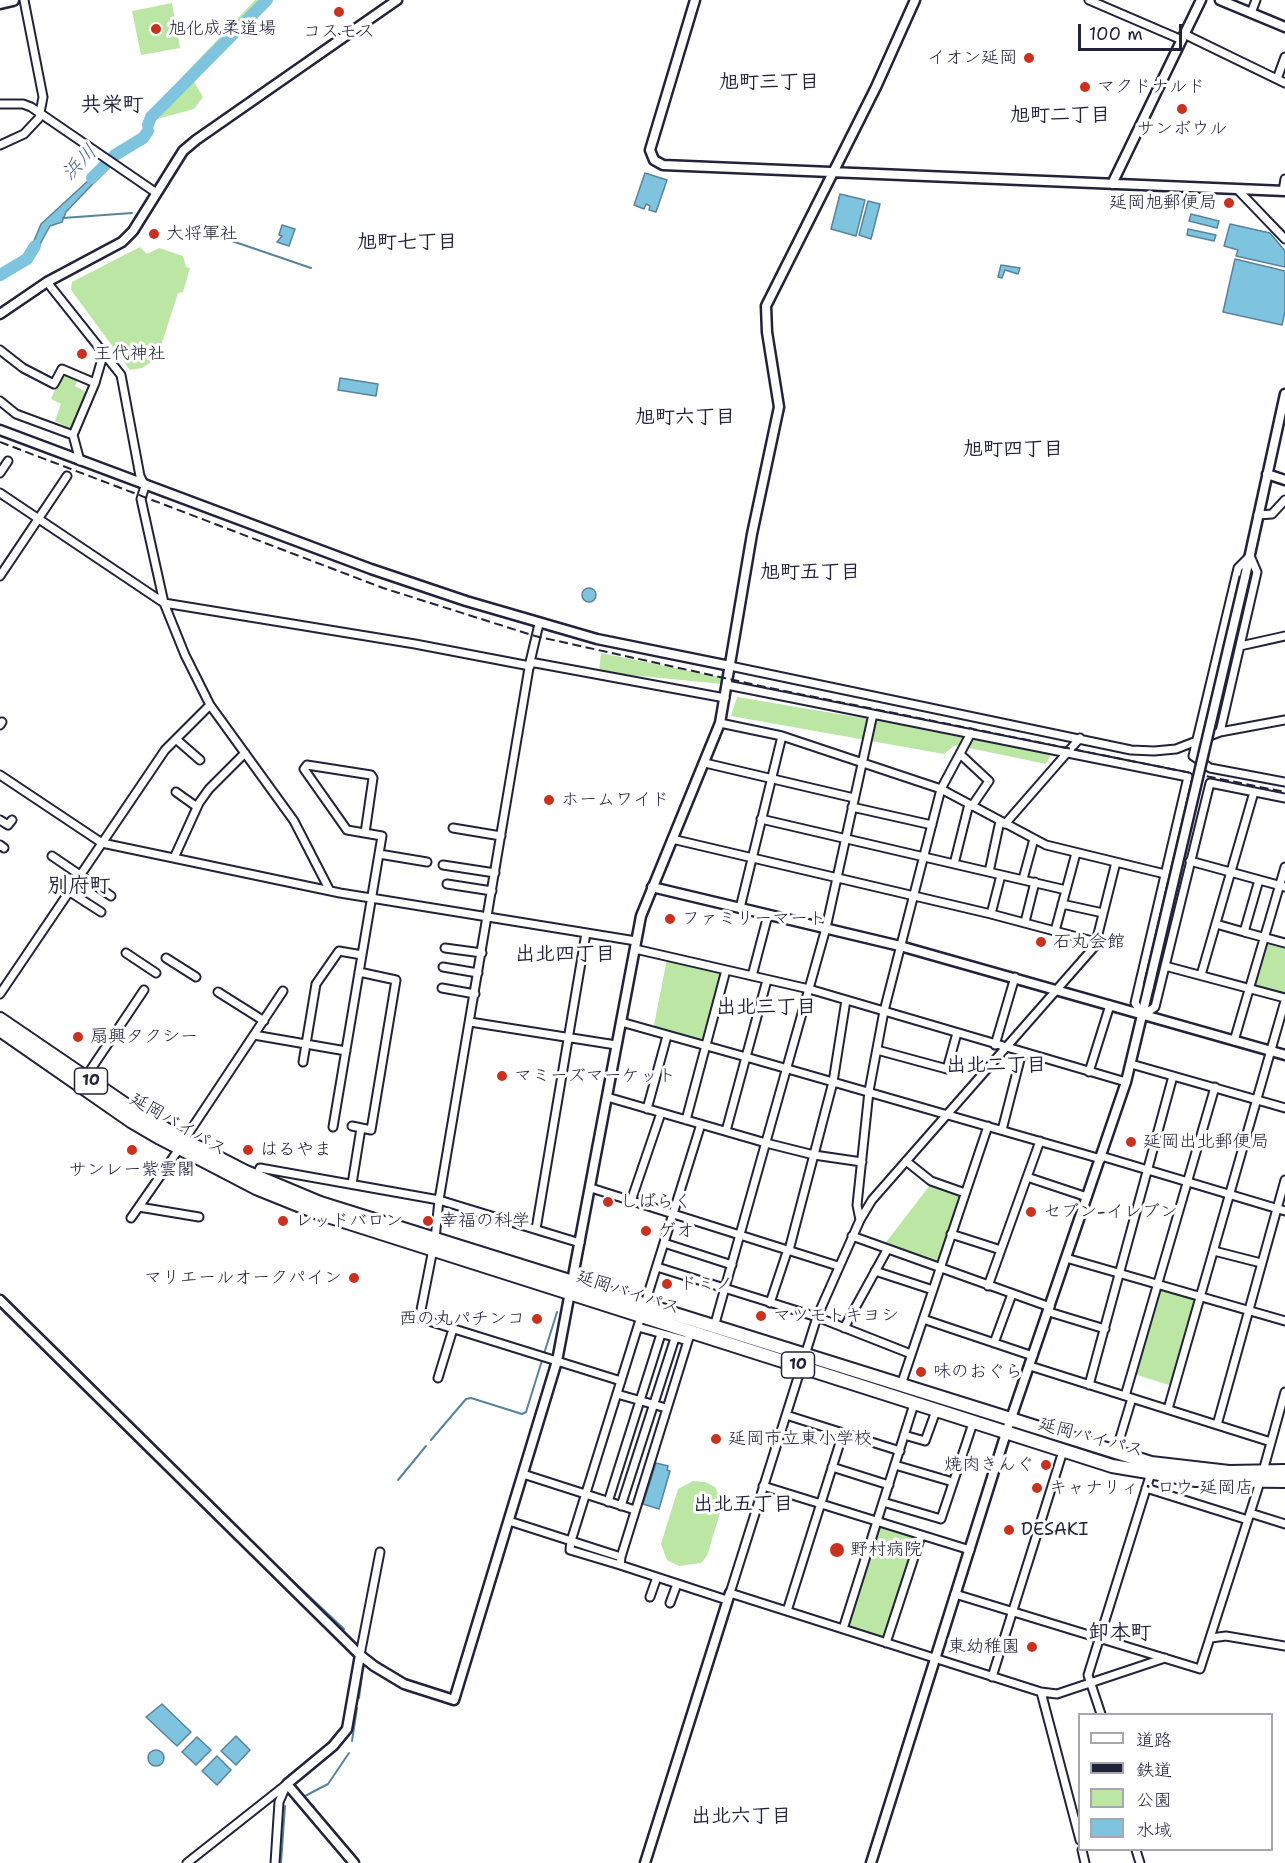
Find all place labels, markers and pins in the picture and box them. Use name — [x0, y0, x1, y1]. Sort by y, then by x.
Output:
marker: コスモス — [332, 5, 346, 19]
place label: 旭化成柔道場 — [168, 18, 276, 40]
place label: コスモス — [303, 21, 375, 43]
marker: 旭化成柔道場 — [149, 22, 163, 36]
place label: イオン延岡 — [927, 47, 1017, 69]
marker: イオン延岡 — [1022, 51, 1036, 65]
place label: マクドナルド — [1097, 76, 1205, 98]
marker: マクドナルド — [1078, 80, 1092, 94]
marker: サンボウル — [1175, 102, 1189, 116]
place label: サンボウル — [1137, 118, 1227, 140]
place label: 延岡旭郵便局 — [1109, 192, 1217, 214]
marker: 延岡旭郵便局 — [1222, 196, 1236, 210]
place label: 大将軍社 — [166, 223, 238, 245]
marker: 大将軍社 — [147, 227, 161, 241]
place label: 王代神社 — [94, 343, 166, 365]
marker: 王代神社 — [75, 347, 89, 361]
place label: ホームワイド — [561, 789, 669, 811]
marker: ホームワイド — [542, 793, 556, 807]
place label: ファミリーマート — [682, 908, 826, 930]
marker: ファミリーマート — [663, 912, 677, 926]
place label: 石丸会館 — [1053, 931, 1125, 953]
marker: 石丸会館 — [1034, 935, 1048, 949]
place label: 扇興タクシー — [90, 1026, 198, 1048]
marker: 扇興タクシー — [71, 1030, 85, 1044]
place label: マミーズマーケット — [514, 1065, 676, 1087]
marker: マミーズマーケット — [495, 1069, 509, 1083]
place label: 延岡出北郵便局 — [1143, 1131, 1269, 1153]
marker: 延岡出北郵便局 — [1124, 1135, 1138, 1149]
place label: はるやま — [260, 1139, 332, 1161]
marker: サンレー紫雲閣 — [125, 1143, 139, 1157]
marker: はるやま — [241, 1143, 255, 1157]
place label: サンレー紫雲閣 — [69, 1159, 195, 1181]
place label: しばらく — [620, 1191, 692, 1213]
marker: しばらく — [601, 1195, 615, 1209]
place label: セブン-イレブン — [1043, 1201, 1178, 1223]
marker: セブン-イレブン — [1024, 1205, 1038, 1219]
place label: レッドバロン — [295, 1210, 403, 1232]
place label: 幸福の科学 — [440, 1210, 530, 1232]
marker: レッドバロン — [276, 1214, 290, 1228]
marker: 幸福の科学 — [421, 1214, 435, 1228]
place label: ゲオ — [658, 1220, 694, 1242]
marker: ゲオ — [639, 1224, 653, 1238]
place label: マリエールオークパイン — [144, 1267, 342, 1289]
marker: マリエールオークパイン — [347, 1271, 361, 1285]
place label: ドミノ — [679, 1273, 733, 1295]
marker: ドミノ — [660, 1277, 674, 1291]
place label: マツモトキヨシ — [773, 1305, 899, 1327]
place label: 西の丸パチンコ — [399, 1308, 525, 1330]
marker: マツモトキヨシ — [754, 1309, 768, 1323]
marker: 西の丸パチンコ — [530, 1312, 544, 1326]
place label: 味のおぐら — [933, 1361, 1023, 1383]
marker: 味のおぐら — [914, 1365, 928, 1379]
place label: 延岡市立東小学校 — [728, 1428, 872, 1450]
marker: 延岡市立東小学校 — [709, 1432, 723, 1446]
place label: 焼肉きんぐ — [944, 1454, 1034, 1476]
marker: 焼肉きんぐ — [1039, 1458, 1053, 1472]
place label: キャナリィ・ロウ 延岡店 — [1049, 1477, 1253, 1499]
marker: キャナリィ・ロウ 延岡店 — [1030, 1481, 1044, 1495]
place label: DESAKI — [1021, 1519, 1088, 1541]
marker: DESAKI — [1002, 1523, 1016, 1537]
place label: 野村病院 — [850, 1539, 922, 1561]
marker: 野村病院 — [828, 1541, 846, 1559]
place label: 東幼稚園 — [948, 1636, 1020, 1658]
marker: 東幼稚園 — [1025, 1640, 1039, 1654]

